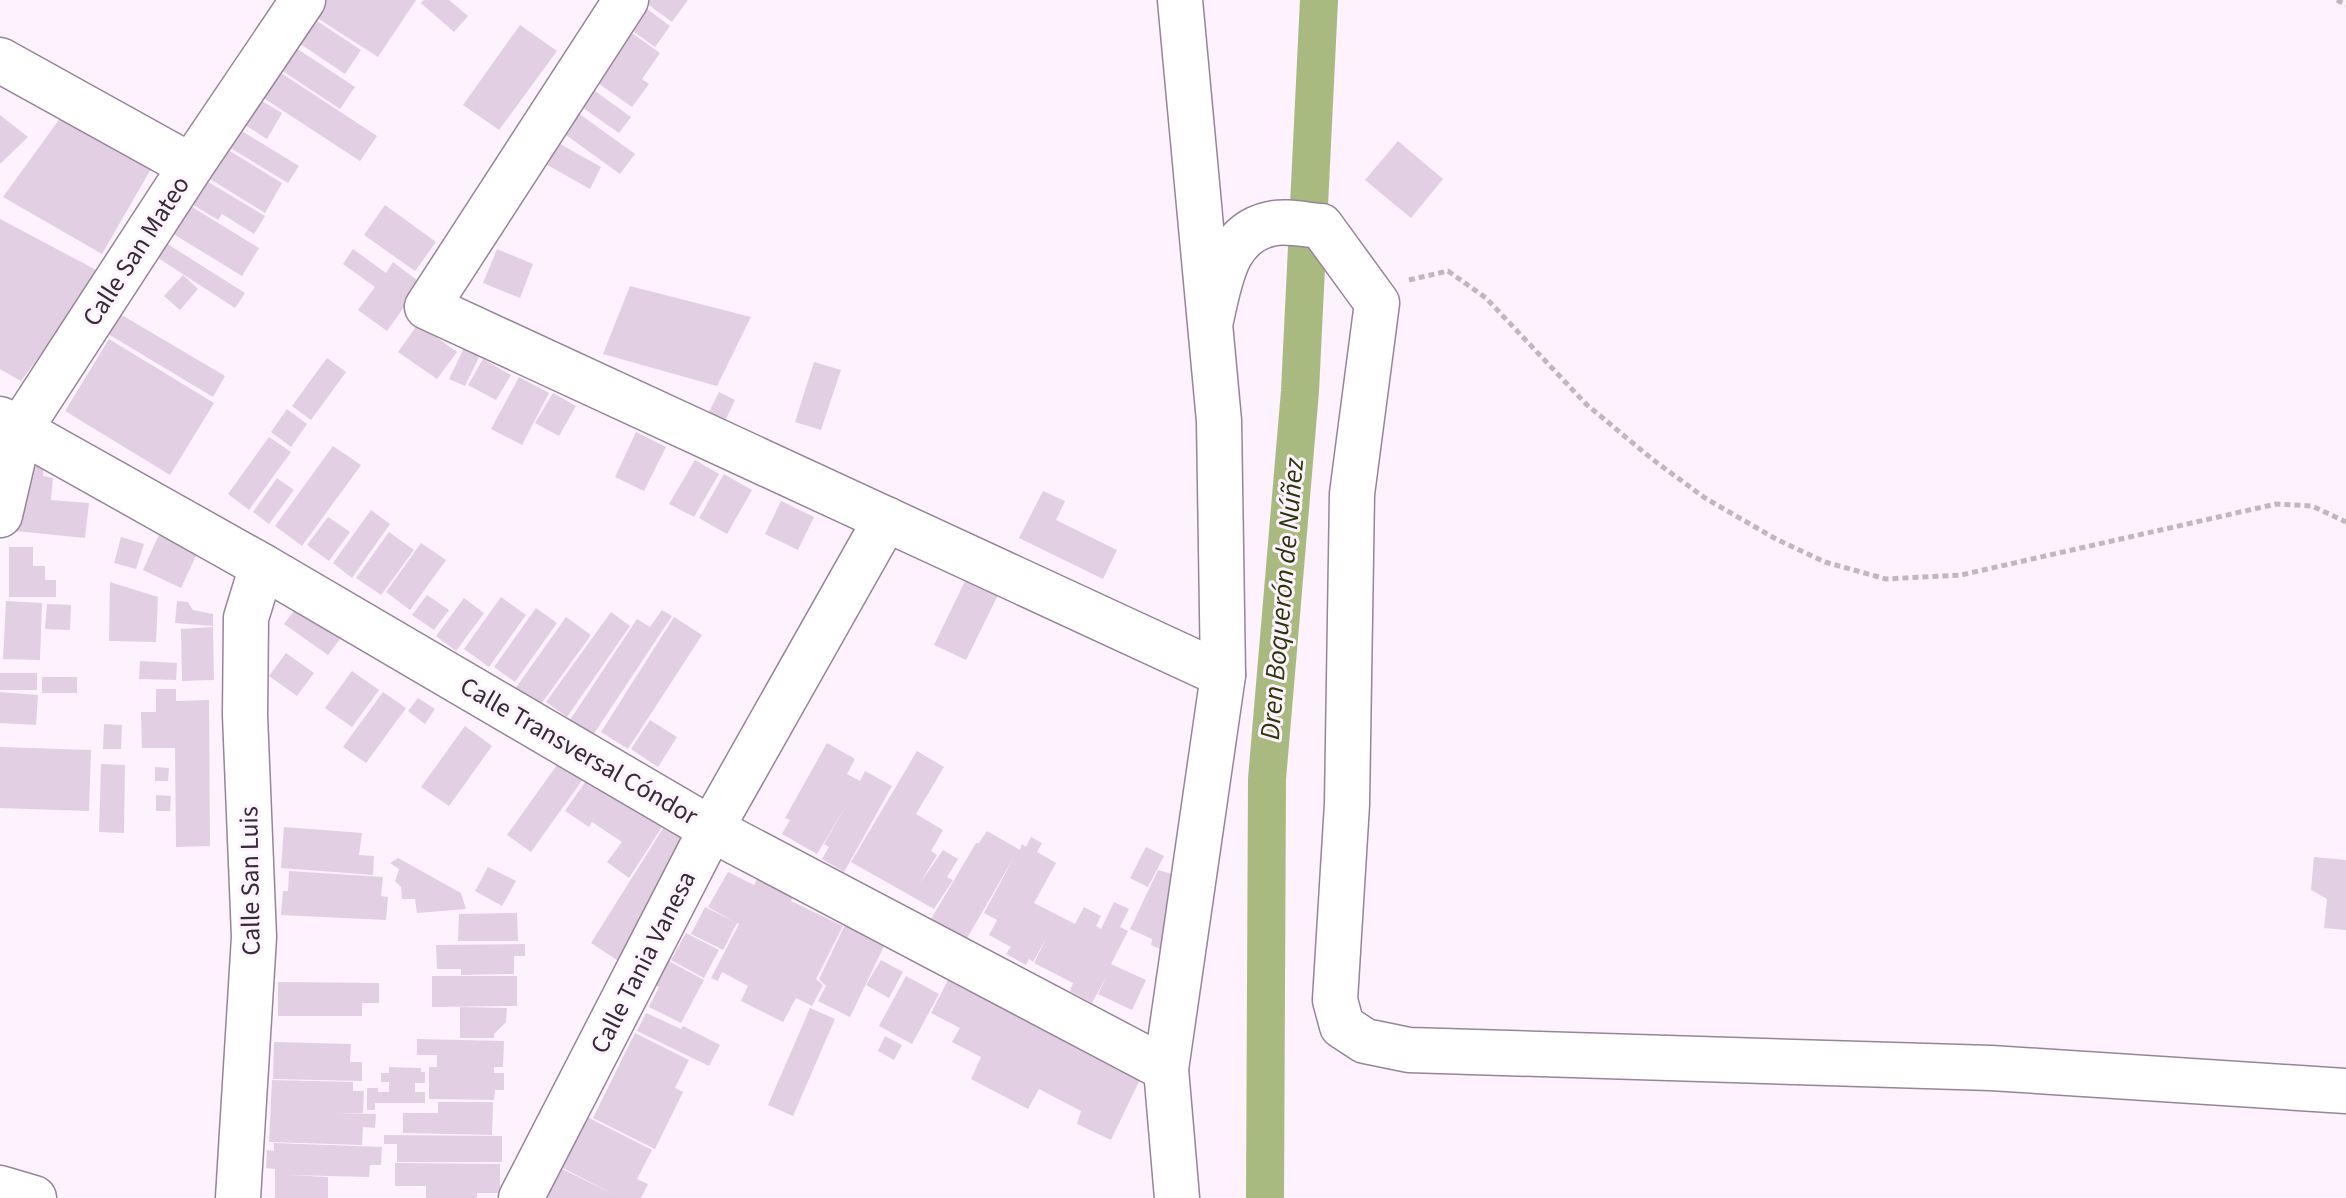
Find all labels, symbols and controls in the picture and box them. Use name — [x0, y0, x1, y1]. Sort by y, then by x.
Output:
street label: Calle San Mateo — [73, 168, 199, 334]
water label: Dren Boquerón de Núñez — [1250, 455, 1314, 741]
street label: Calle Transversal Cóndor — [453, 668, 706, 835]
street label: Calle San Luis — [230, 806, 270, 956]
street label: Calle Tania Vanesa — [581, 864, 705, 1060]

